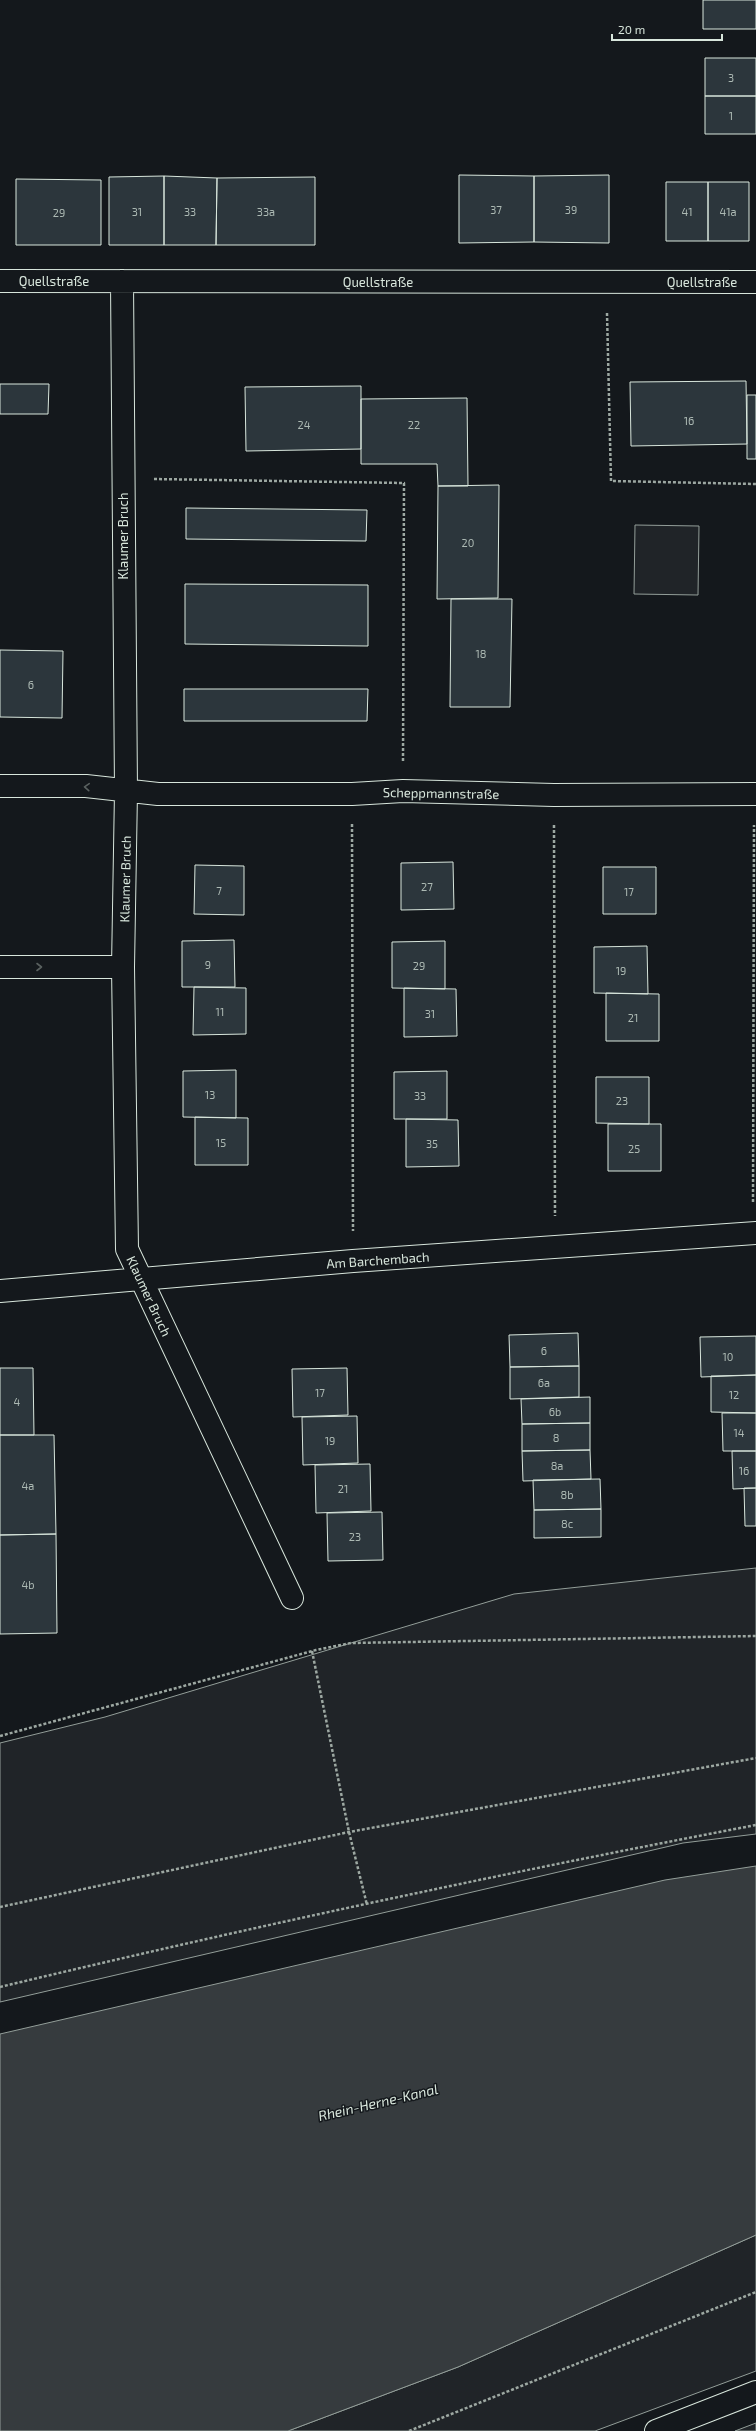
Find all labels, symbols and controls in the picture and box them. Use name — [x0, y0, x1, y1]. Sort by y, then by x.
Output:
scale bar — [612, 16, 722, 42]
text: 20 m — [618, 22, 645, 36]
house number: 3 — [728, 71, 734, 84]
house number: 1 — [729, 109, 733, 122]
house number: 37 — [490, 203, 502, 216]
house number: 39 — [565, 203, 577, 216]
house number: 31 — [132, 205, 142, 218]
house number: 33 — [184, 205, 196, 218]
house number: 33a — [257, 205, 275, 218]
house number: 41 — [681, 205, 693, 218]
house number: 41a — [719, 205, 737, 218]
house number: 29 — [53, 206, 65, 219]
street label: Quellstraße — [19, 273, 89, 289]
street label: Quellstraße — [343, 274, 413, 290]
street label: Quellstraße — [667, 274, 737, 290]
house number: 16 — [684, 414, 694, 427]
house number: 24 — [298, 418, 311, 431]
house number: 22 — [408, 418, 420, 431]
street label: Klaumer Bruch — [115, 493, 131, 579]
house number: 20 — [462, 536, 474, 549]
house number: 18 — [475, 647, 487, 660]
house number: 6 — [28, 678, 34, 691]
one-way arrow — [84, 782, 90, 791]
street label: Scheppmannstraße — [383, 784, 499, 802]
street label: Klaumer Bruch — [116, 835, 134, 923]
house number: 27 — [421, 880, 433, 893]
house number: 7 — [216, 884, 222, 897]
house number: 17 — [624, 885, 634, 898]
house number: 9 — [205, 958, 211, 971]
house number: 29 — [413, 959, 425, 972]
one-way arrow — [36, 963, 42, 971]
house number: 19 — [616, 964, 626, 977]
house number: 11 — [216, 1005, 224, 1018]
house number: 31 — [425, 1007, 435, 1020]
house number: 21 — [628, 1011, 638, 1024]
house number: 13 — [205, 1088, 215, 1101]
house number: 33 — [414, 1089, 426, 1102]
house number: 23 — [616, 1094, 628, 1107]
house number: 15 — [216, 1136, 226, 1149]
house number: 35 — [426, 1137, 438, 1150]
house number: 25 — [628, 1142, 640, 1155]
street label: Am Barchembach — [326, 1248, 430, 1272]
street label: Klaumer Bruch — [123, 1253, 175, 1339]
house number: 6 — [541, 1344, 547, 1357]
house number: 10 — [722, 1350, 734, 1363]
house number: 6a — [538, 1376, 550, 1389]
house number: 17 — [315, 1386, 325, 1399]
house number: 12 — [729, 1388, 739, 1401]
house number: 4 — [14, 1395, 21, 1408]
house number: 6b — [549, 1405, 561, 1418]
house number: 14 — [733, 1426, 745, 1439]
house number: 8 — [553, 1431, 559, 1444]
house number: 19 — [325, 1434, 335, 1447]
house number: 8a — [551, 1459, 563, 1472]
house number: 16 — [739, 1464, 749, 1477]
house number: 4a — [22, 1479, 34, 1492]
house number: 21 — [338, 1482, 348, 1495]
house number: 8b — [561, 1488, 573, 1501]
house number: 8c — [561, 1517, 573, 1530]
house number: 23 — [349, 1530, 361, 1543]
house number: 4b — [21, 1578, 35, 1591]
water label: Rhein-Herne-Kanal — [316, 2080, 440, 2124]

